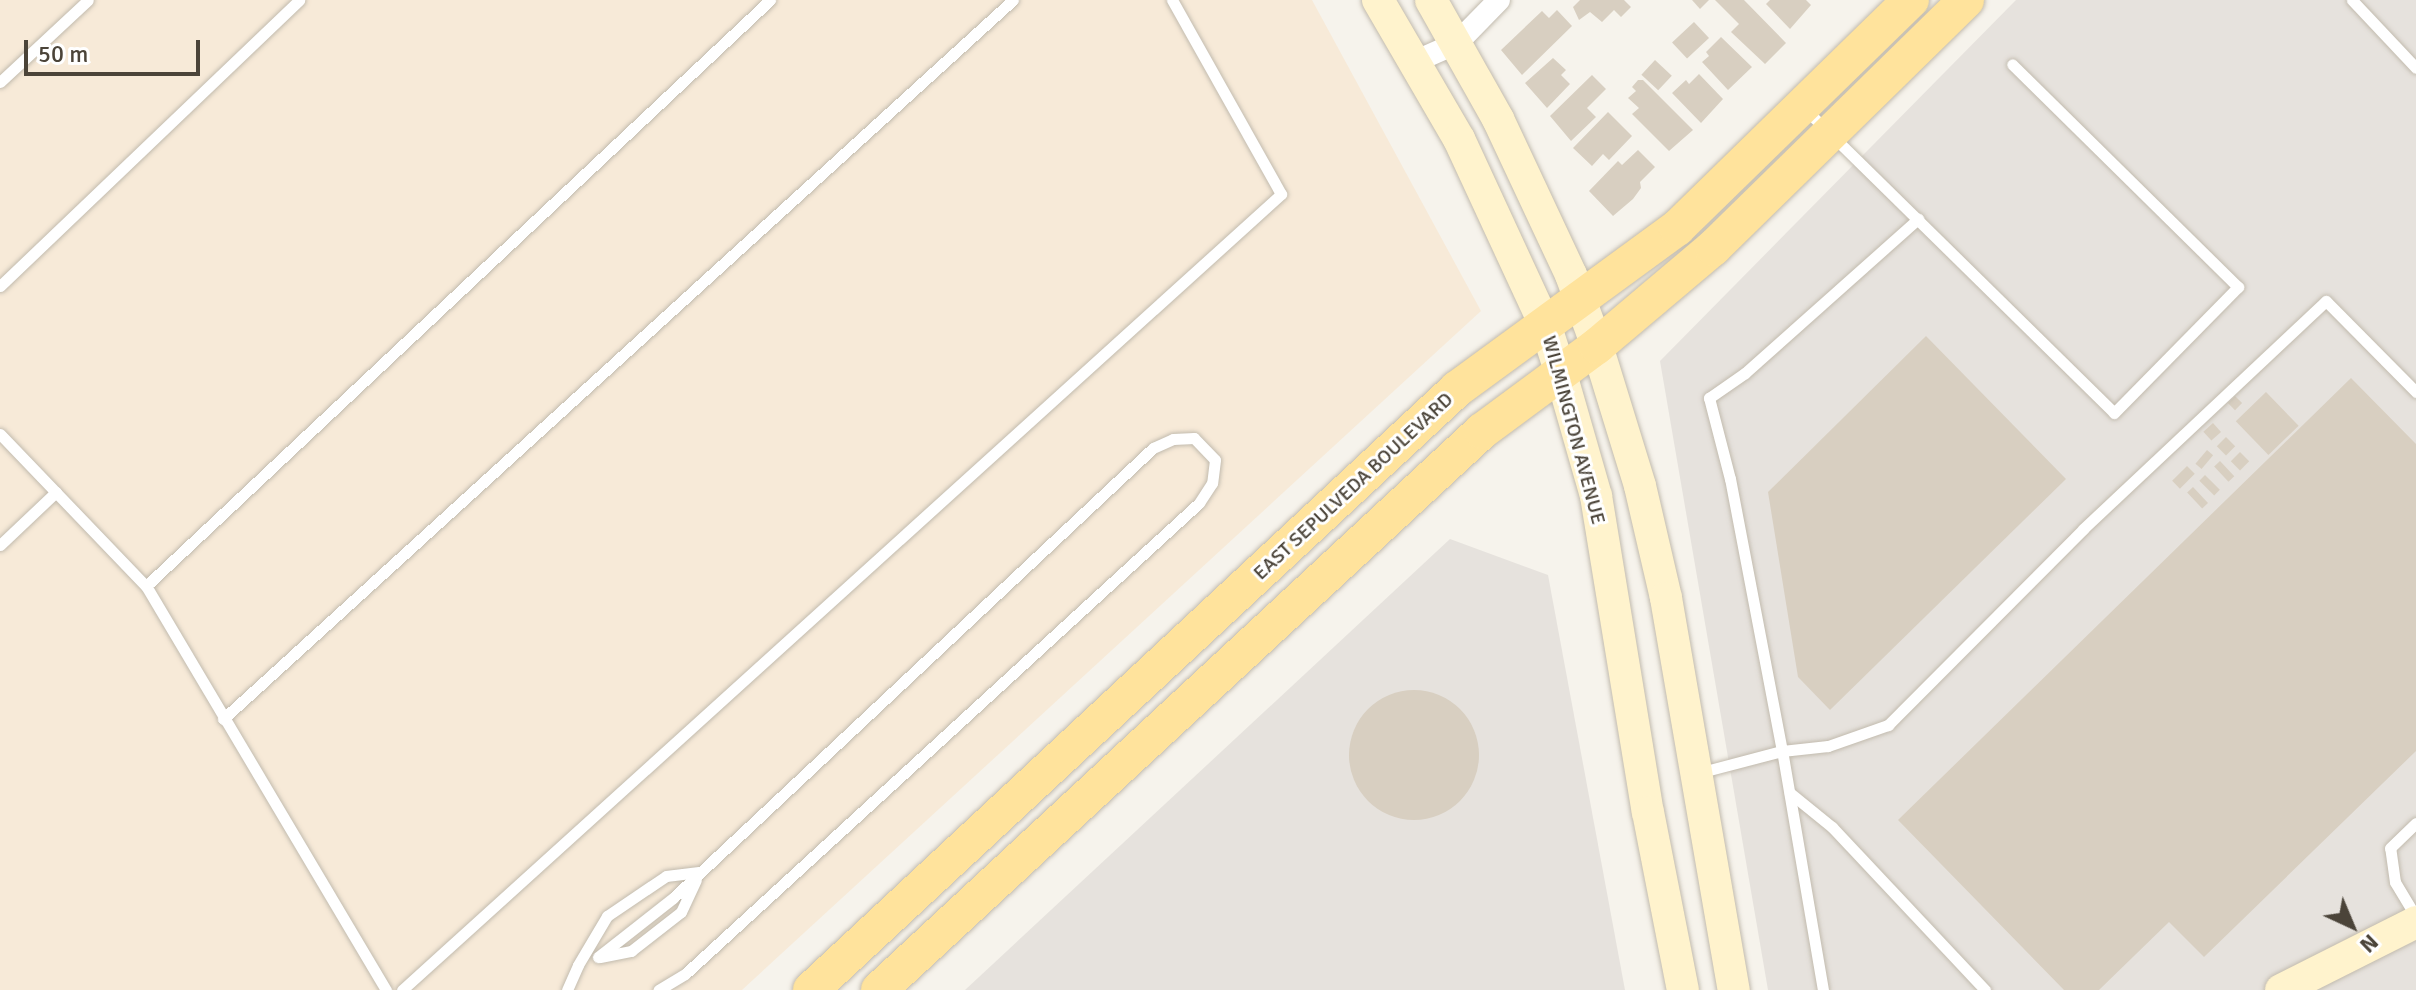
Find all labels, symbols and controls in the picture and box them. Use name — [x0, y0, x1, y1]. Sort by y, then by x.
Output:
scale bar — [28, 24, 204, 74]
text: 50 m — [38, 39, 88, 69]
street label: WILMINGTON AVENUE — [1537, 333, 1611, 527]
street label: EAST SEPULVEDA BOULEVARD — [1248, 387, 1458, 585]
north arrow — [2312, 886, 2392, 966]
text: N — [2354, 929, 2384, 959]

